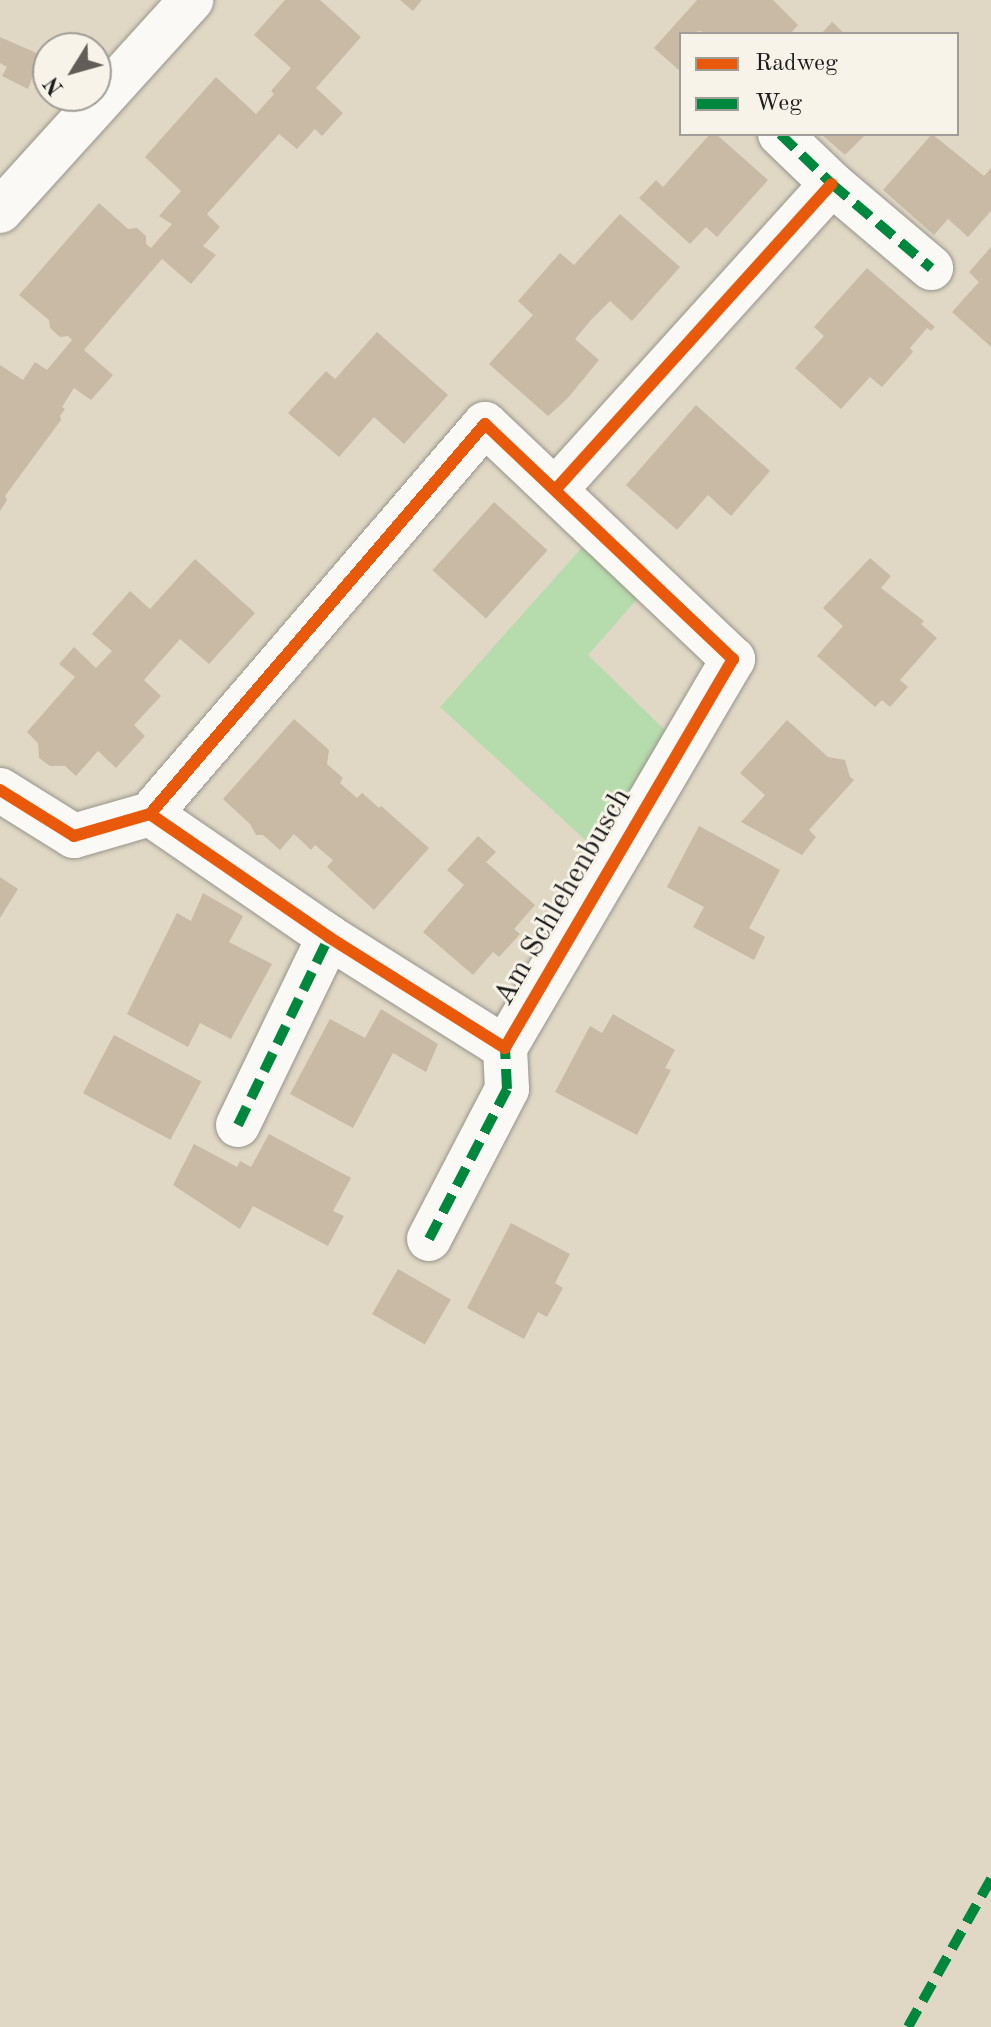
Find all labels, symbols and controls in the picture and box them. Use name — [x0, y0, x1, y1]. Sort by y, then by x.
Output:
north arrow — [32, 32, 112, 112]
legend — [679, 32, 959, 136]
text: Radweg — [755, 52, 838, 76]
text: N — [41, 72, 68, 99]
text: Weg — [755, 92, 802, 116]
street label: Am Schlehenbusch — [486, 782, 640, 1012]

